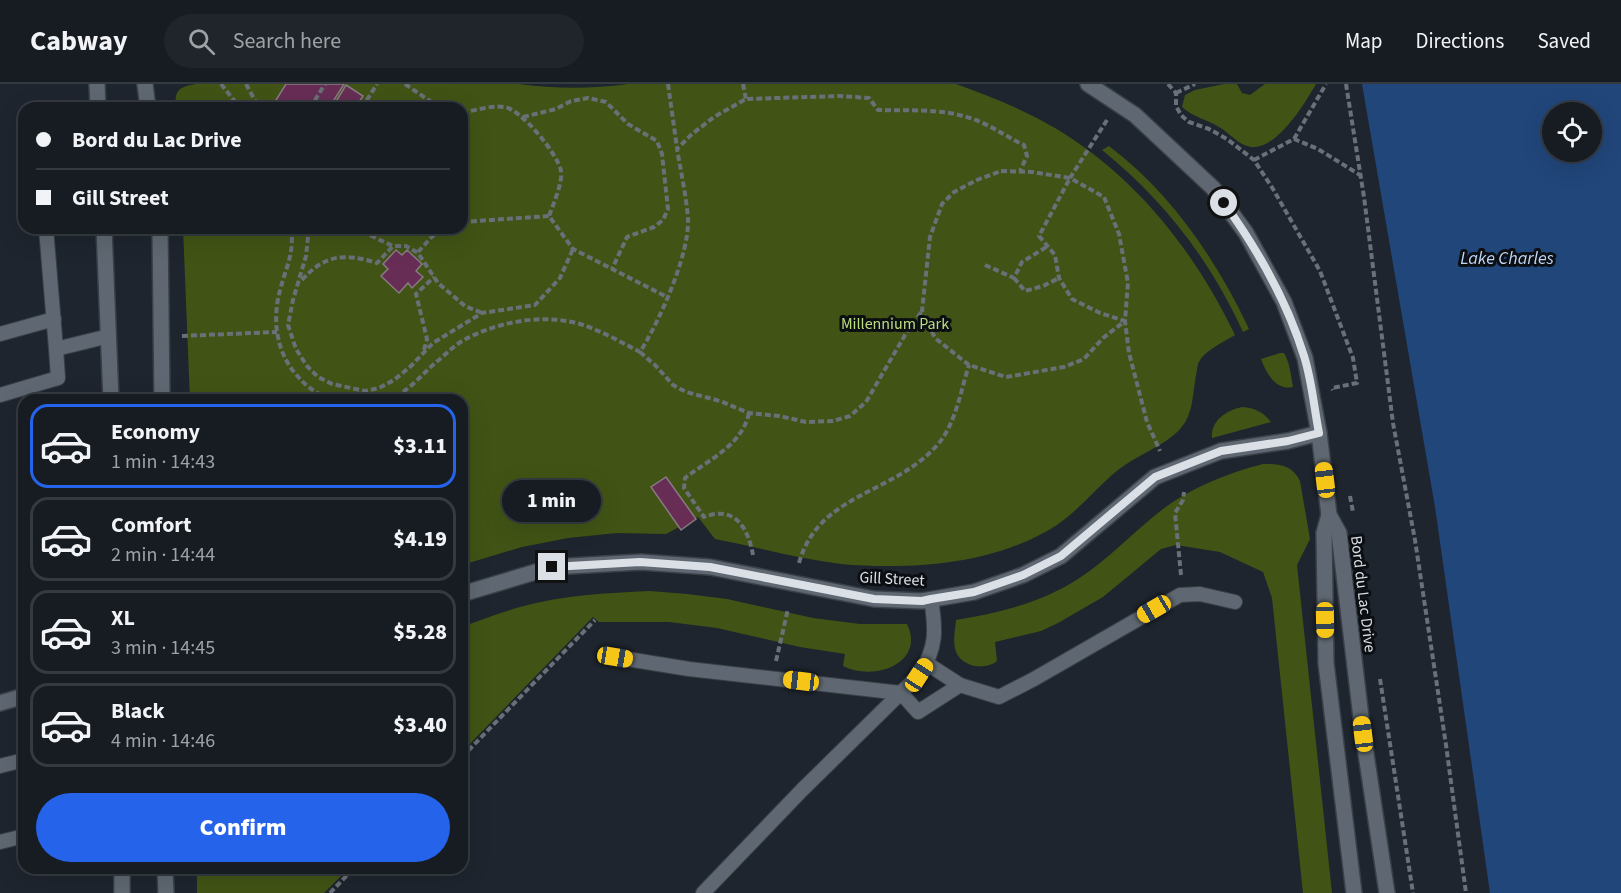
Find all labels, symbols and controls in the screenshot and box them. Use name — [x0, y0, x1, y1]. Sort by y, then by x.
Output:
search box — [164, 14, 584, 68]
text: Cabway — [30, 21, 128, 61]
icon: search — [185, 25, 218, 58]
text: Search here — [233, 25, 341, 57]
text: Map — [1345, 26, 1383, 56]
text: Directions — [1416, 26, 1504, 56]
text: Saved — [1537, 26, 1591, 56]
map controls — [1542, 102, 1602, 162]
button: locate — [1542, 102, 1602, 162]
text: Bord du Lac Drive — [72, 124, 242, 156]
text: Gill Street — [72, 182, 169, 214]
route start — [1210, 189, 1237, 216]
water label: Lake Charles — [1460, 246, 1554, 271]
park label: Millennium Park — [841, 313, 949, 335]
text: Economy — [111, 416, 200, 448]
icon: car — [39, 419, 93, 473]
text: $3.11 — [393, 430, 447, 462]
text: 1 min · 14:43 — [111, 448, 215, 476]
car — [1314, 461, 1336, 499]
callout: 1 min — [502, 480, 602, 522]
text: 1 min — [527, 487, 576, 515]
text: Comfort — [111, 509, 192, 541]
icon: car — [39, 512, 93, 566]
text: $4.19 — [393, 523, 447, 555]
street label: Bord du Lac Drive — [1345, 534, 1381, 654]
text: 2 min · 14:44 — [111, 541, 215, 569]
route end — [538, 553, 565, 580]
street label: Gill Street — [859, 566, 926, 592]
car — [1134, 592, 1174, 626]
text: XL — [111, 602, 135, 634]
car — [1316, 602, 1334, 638]
icon: car — [39, 605, 93, 659]
text: $5.28 — [393, 616, 447, 648]
text: 3 min · 14:45 — [111, 634, 215, 662]
car — [596, 645, 634, 669]
car — [902, 655, 936, 695]
car — [782, 670, 820, 692]
text: Black — [111, 695, 165, 727]
icon: car — [39, 698, 93, 752]
text: $3.40 — [393, 709, 447, 741]
car — [1352, 715, 1374, 753]
text: 4 min · 14:46 — [111, 727, 215, 755]
button: Confirm — [36, 793, 450, 862]

